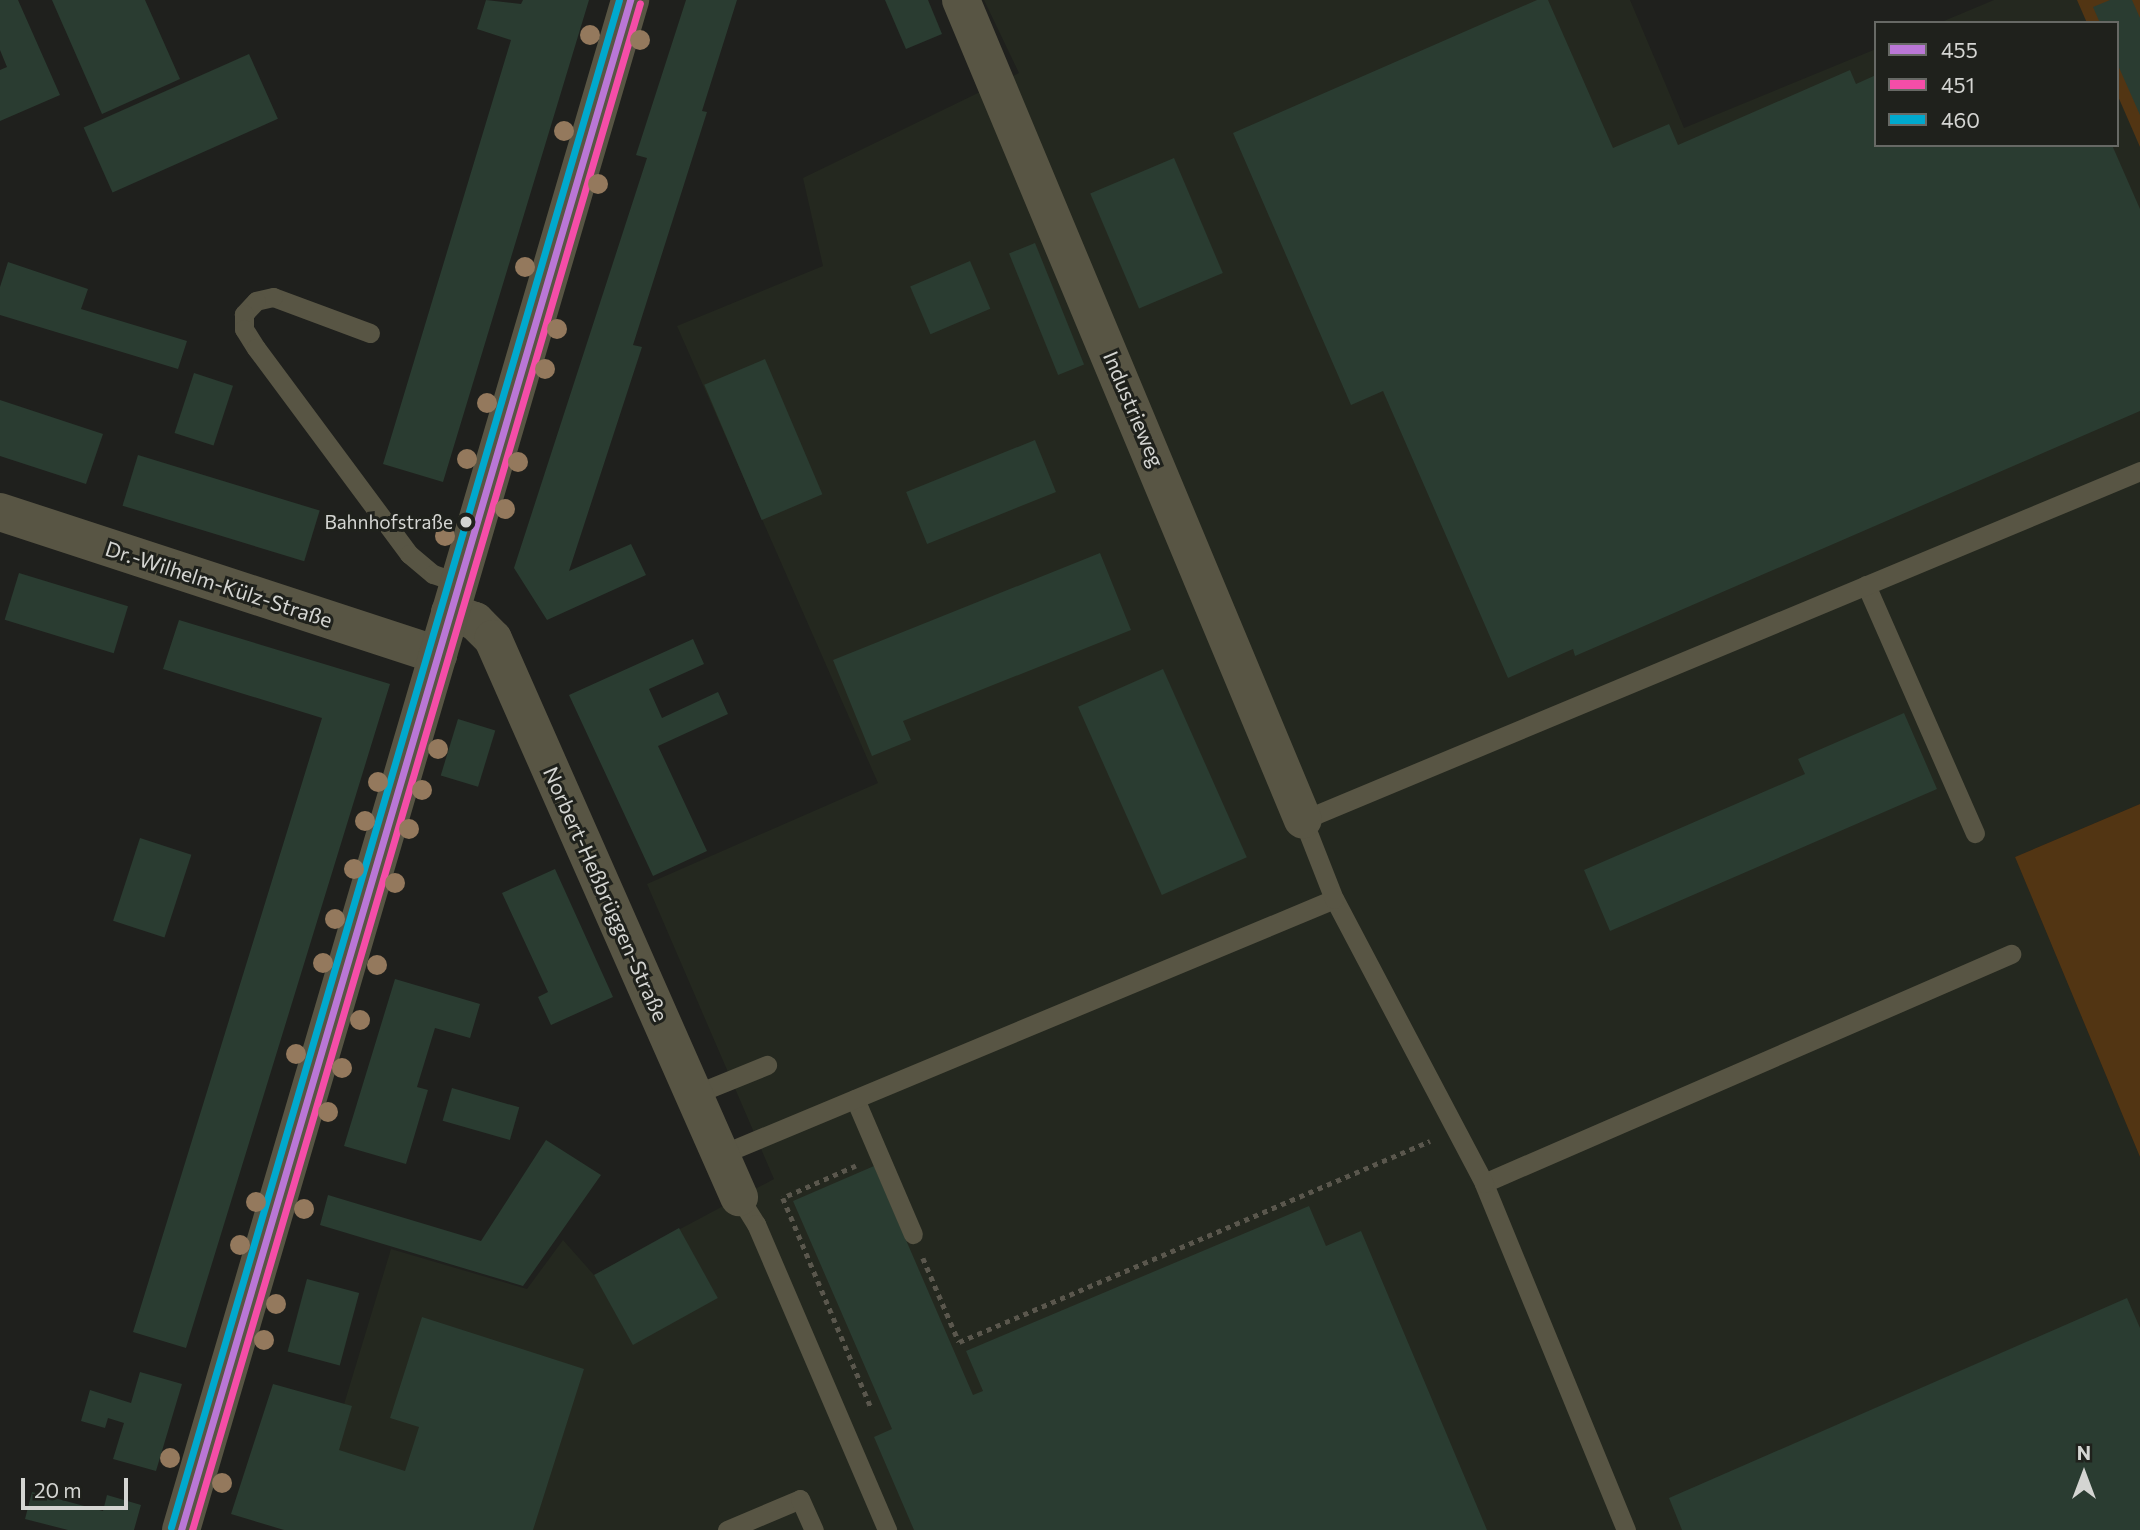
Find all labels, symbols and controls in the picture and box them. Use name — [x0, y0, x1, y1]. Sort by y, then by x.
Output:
legend — [1874, 21, 2119, 147]
text: 455 — [1941, 37, 1978, 62]
text: 451 — [1941, 72, 1975, 97]
text: 460 — [1941, 107, 1980, 132]
street label: Industrieweg — [1098, 347, 1170, 471]
place label: Bahnhofstraße — [324, 511, 453, 533]
marker: Bahnhofstraße — [459, 515, 473, 529]
street label: Dr.-Wilhelm-Külz-Straße — [102, 535, 336, 633]
street label: Norbert-Heßbrüggen-Straße — [538, 763, 674, 1025]
north arrow — [2049, 1439, 2119, 1509]
text: N — [2077, 1441, 2091, 1464]
scale bar — [24, 1464, 131, 1508]
text: 20 m — [34, 1477, 82, 1502]

